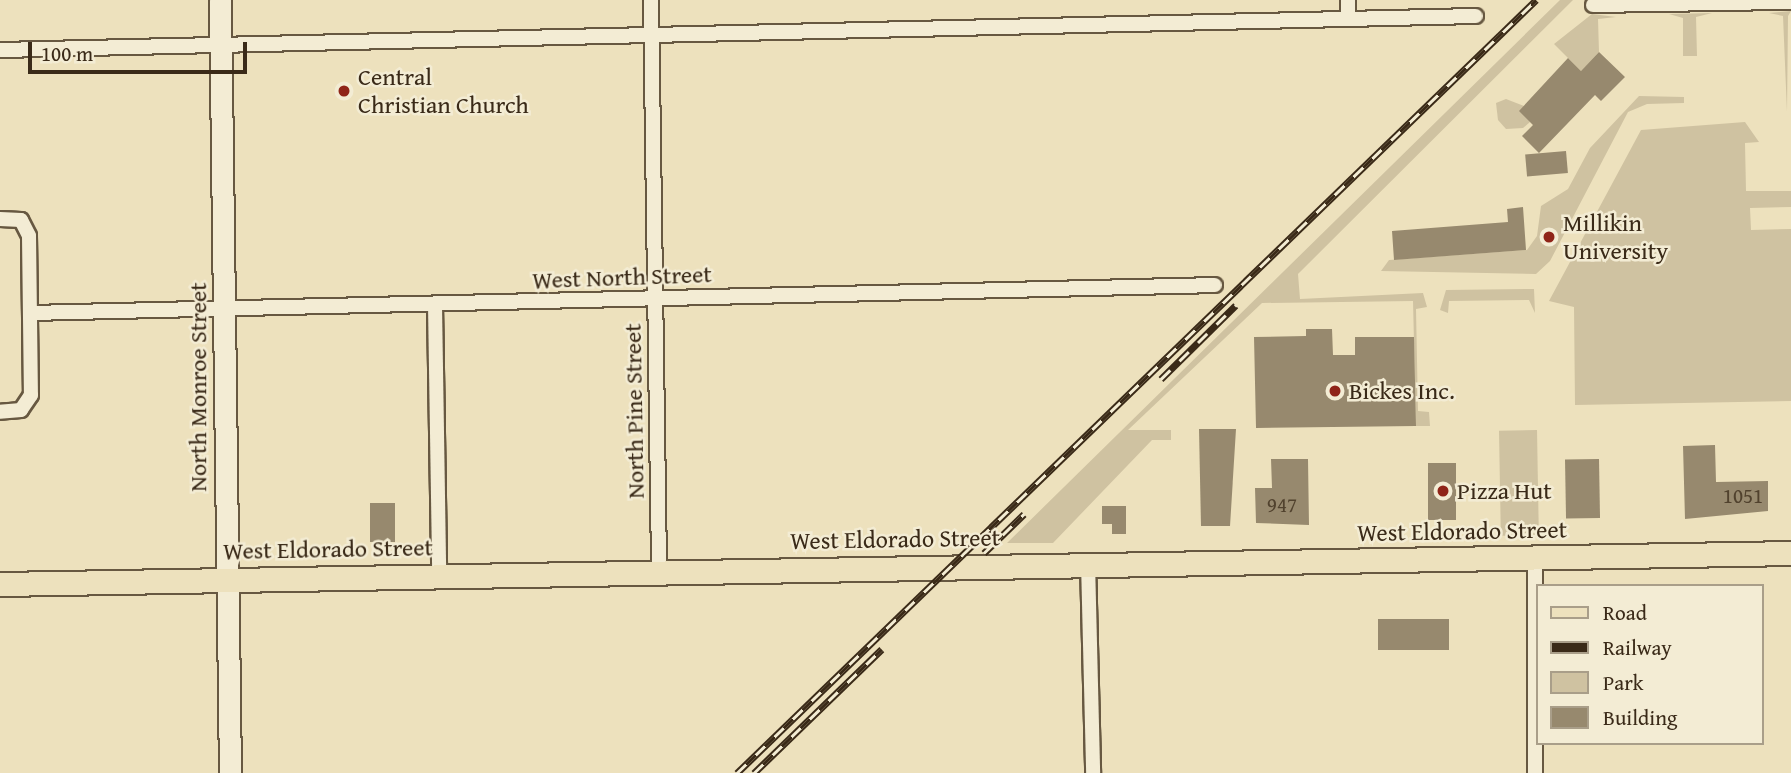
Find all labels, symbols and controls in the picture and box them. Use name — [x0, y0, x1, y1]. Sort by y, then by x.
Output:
scale bar — [32, 28, 250, 72]
text: 100 m — [41, 38, 93, 69]
place label: Central Christian Church — [358, 63, 529, 119]
marker: Central Christian Church — [336, 83, 352, 99]
place label: Millikin University — [1563, 209, 1668, 265]
marker: Millikin University — [1541, 229, 1557, 245]
street label: West North Street — [532, 259, 712, 295]
street label: North Monroe Street — [184, 282, 212, 492]
street label: North Pine Street — [618, 323, 650, 499]
place label: Bickes Inc. — [1349, 377, 1455, 405]
marker: Bickes Inc. — [1327, 383, 1343, 399]
place label: Pizza Hut — [1457, 477, 1552, 505]
marker: Pizza Hut — [1435, 483, 1451, 499]
house number: 1051 — [1723, 483, 1763, 509]
house number: 947 — [1267, 492, 1297, 518]
street label: West Eldorado Street — [1357, 515, 1567, 547]
street label: West Eldorado Street — [790, 523, 1000, 555]
street label: West Eldorado Street — [223, 533, 433, 565]
legend — [1536, 584, 1763, 745]
text: Road — [1603, 597, 1647, 628]
text: Railway — [1603, 632, 1672, 663]
text: Park — [1603, 667, 1644, 698]
text: Building — [1603, 702, 1677, 733]

